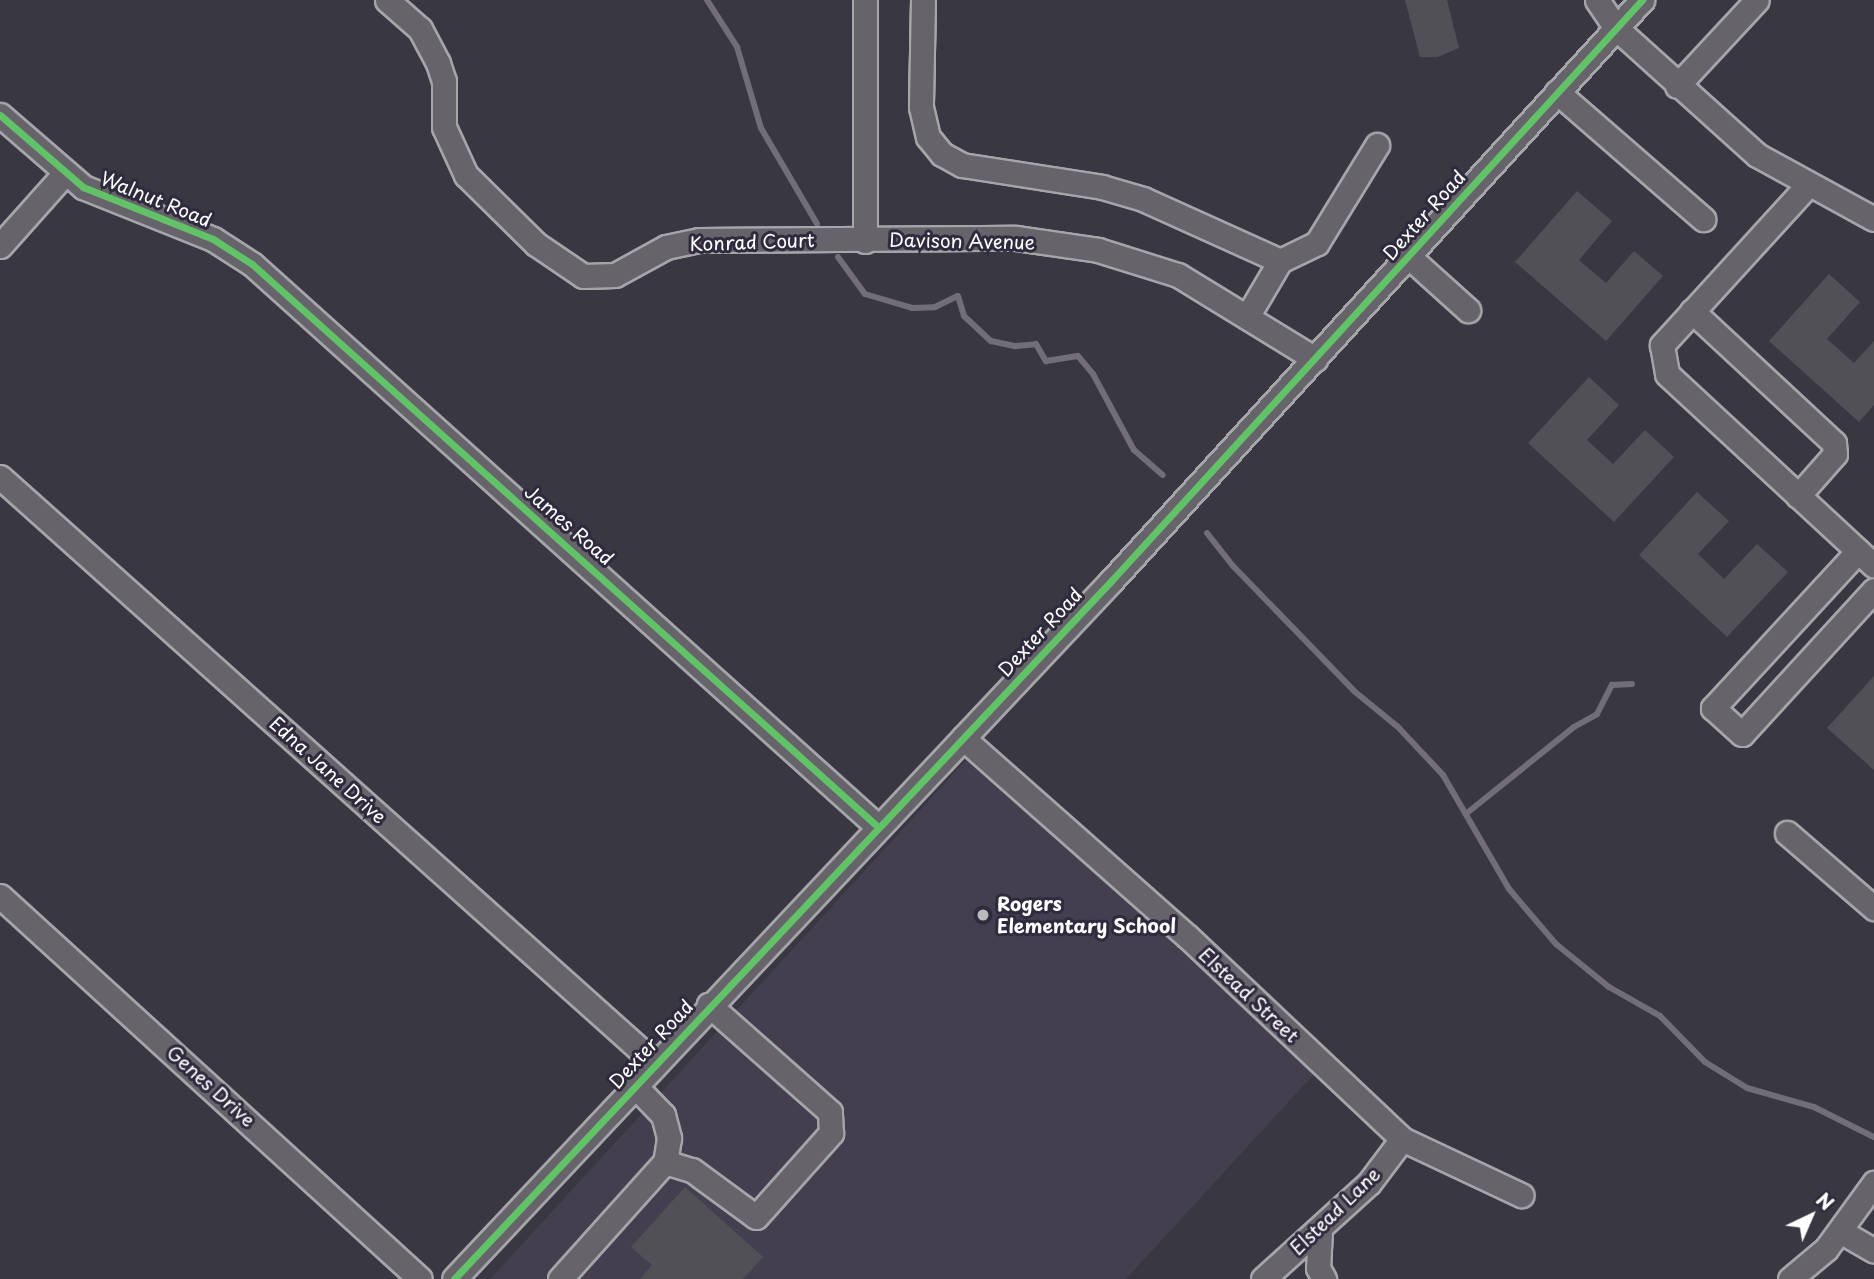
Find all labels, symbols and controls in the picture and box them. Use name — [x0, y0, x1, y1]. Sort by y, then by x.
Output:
street label: Dexter Road — [1377, 165, 1471, 265]
street label: Walnut Road — [98, 167, 214, 231]
street label: Konrad Court — [689, 228, 815, 256]
street label: Davison Avenue — [890, 228, 1034, 254]
street label: James Road — [520, 480, 618, 570]
street label: Dexter Road — [993, 582, 1087, 682]
street label: Edna Jane Drive — [265, 711, 391, 829]
place label: Rogers Elementary School — [997, 893, 1176, 937]
marker: Rogers Elementary School — [975, 907, 991, 923]
street label: Elstead Street — [1194, 943, 1304, 1047]
street label: Dexter Road — [604, 994, 698, 1094]
street label: Genes Drive — [162, 1040, 260, 1132]
street label: Elstead Lane — [1285, 1162, 1385, 1260]
north arrow — [1776, 1181, 1846, 1251]
text: N — [1810, 1186, 1841, 1216]

